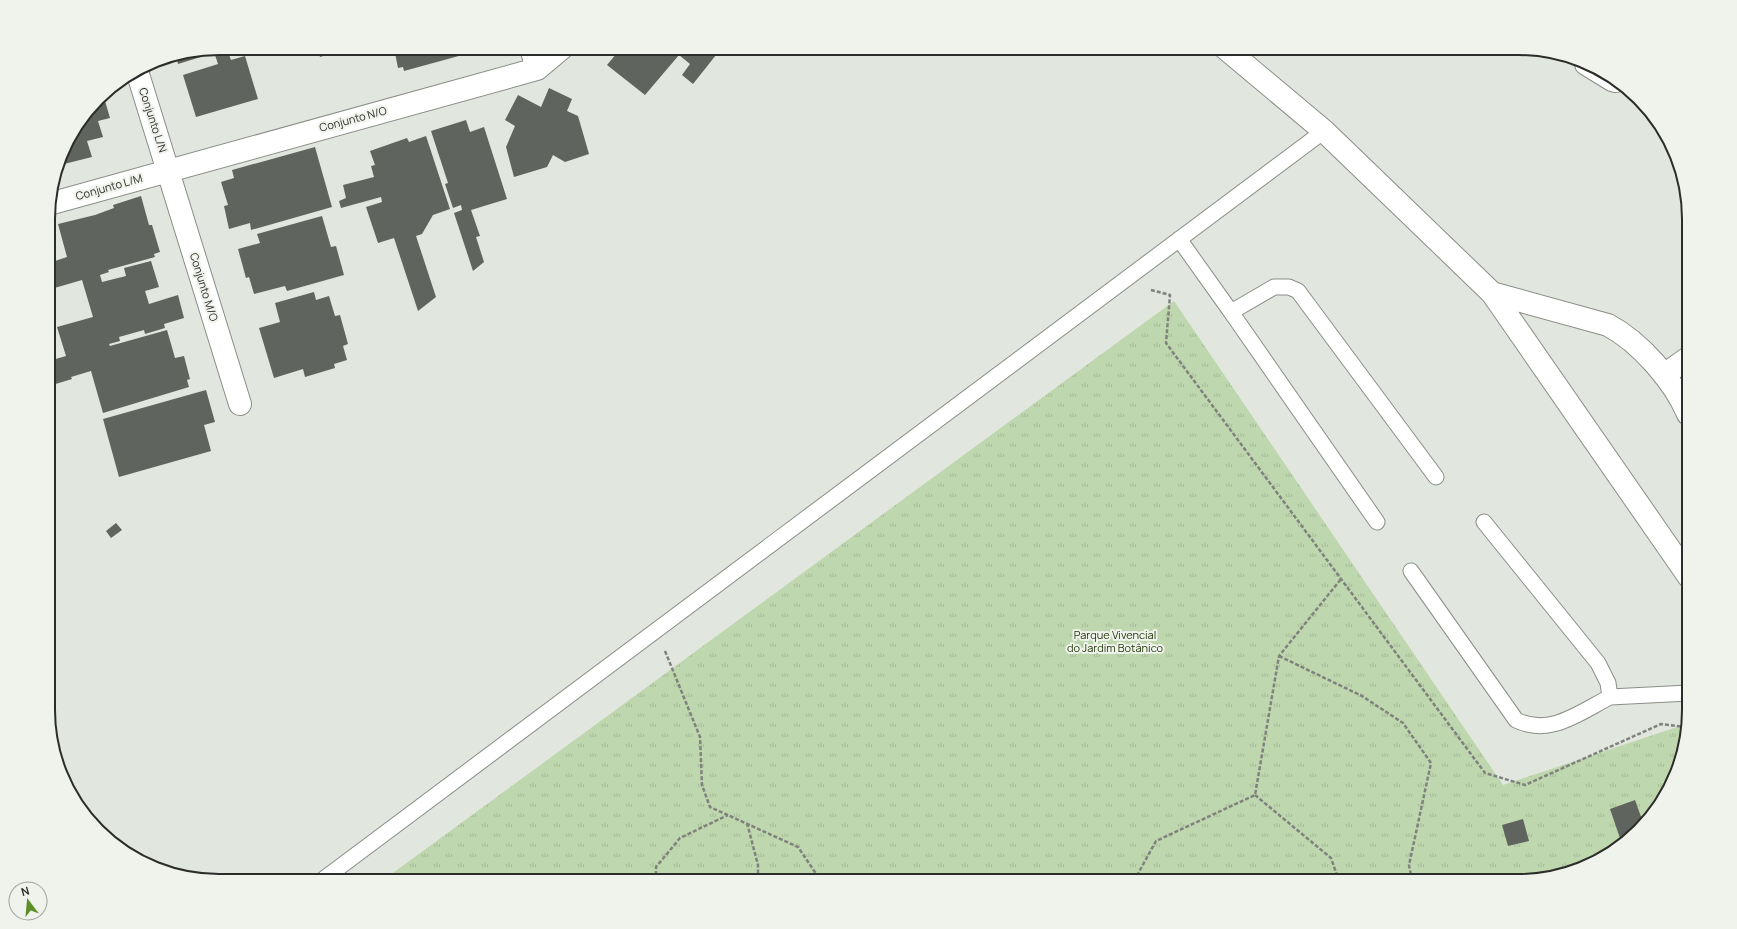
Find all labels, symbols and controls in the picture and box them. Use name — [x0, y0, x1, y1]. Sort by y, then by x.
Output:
street label: Conjunto L/N — [136, 86, 171, 154]
street label: Conjunto N/O — [317, 102, 388, 135]
street label: Conjunto L/M — [74, 170, 144, 203]
street label: Conjunto M/O — [187, 251, 222, 323]
park label: Parque Vivencial do Jardim Botânico — [1067, 627, 1164, 655]
north arrow — [8, 881, 48, 921]
text: N — [19, 883, 31, 899]

